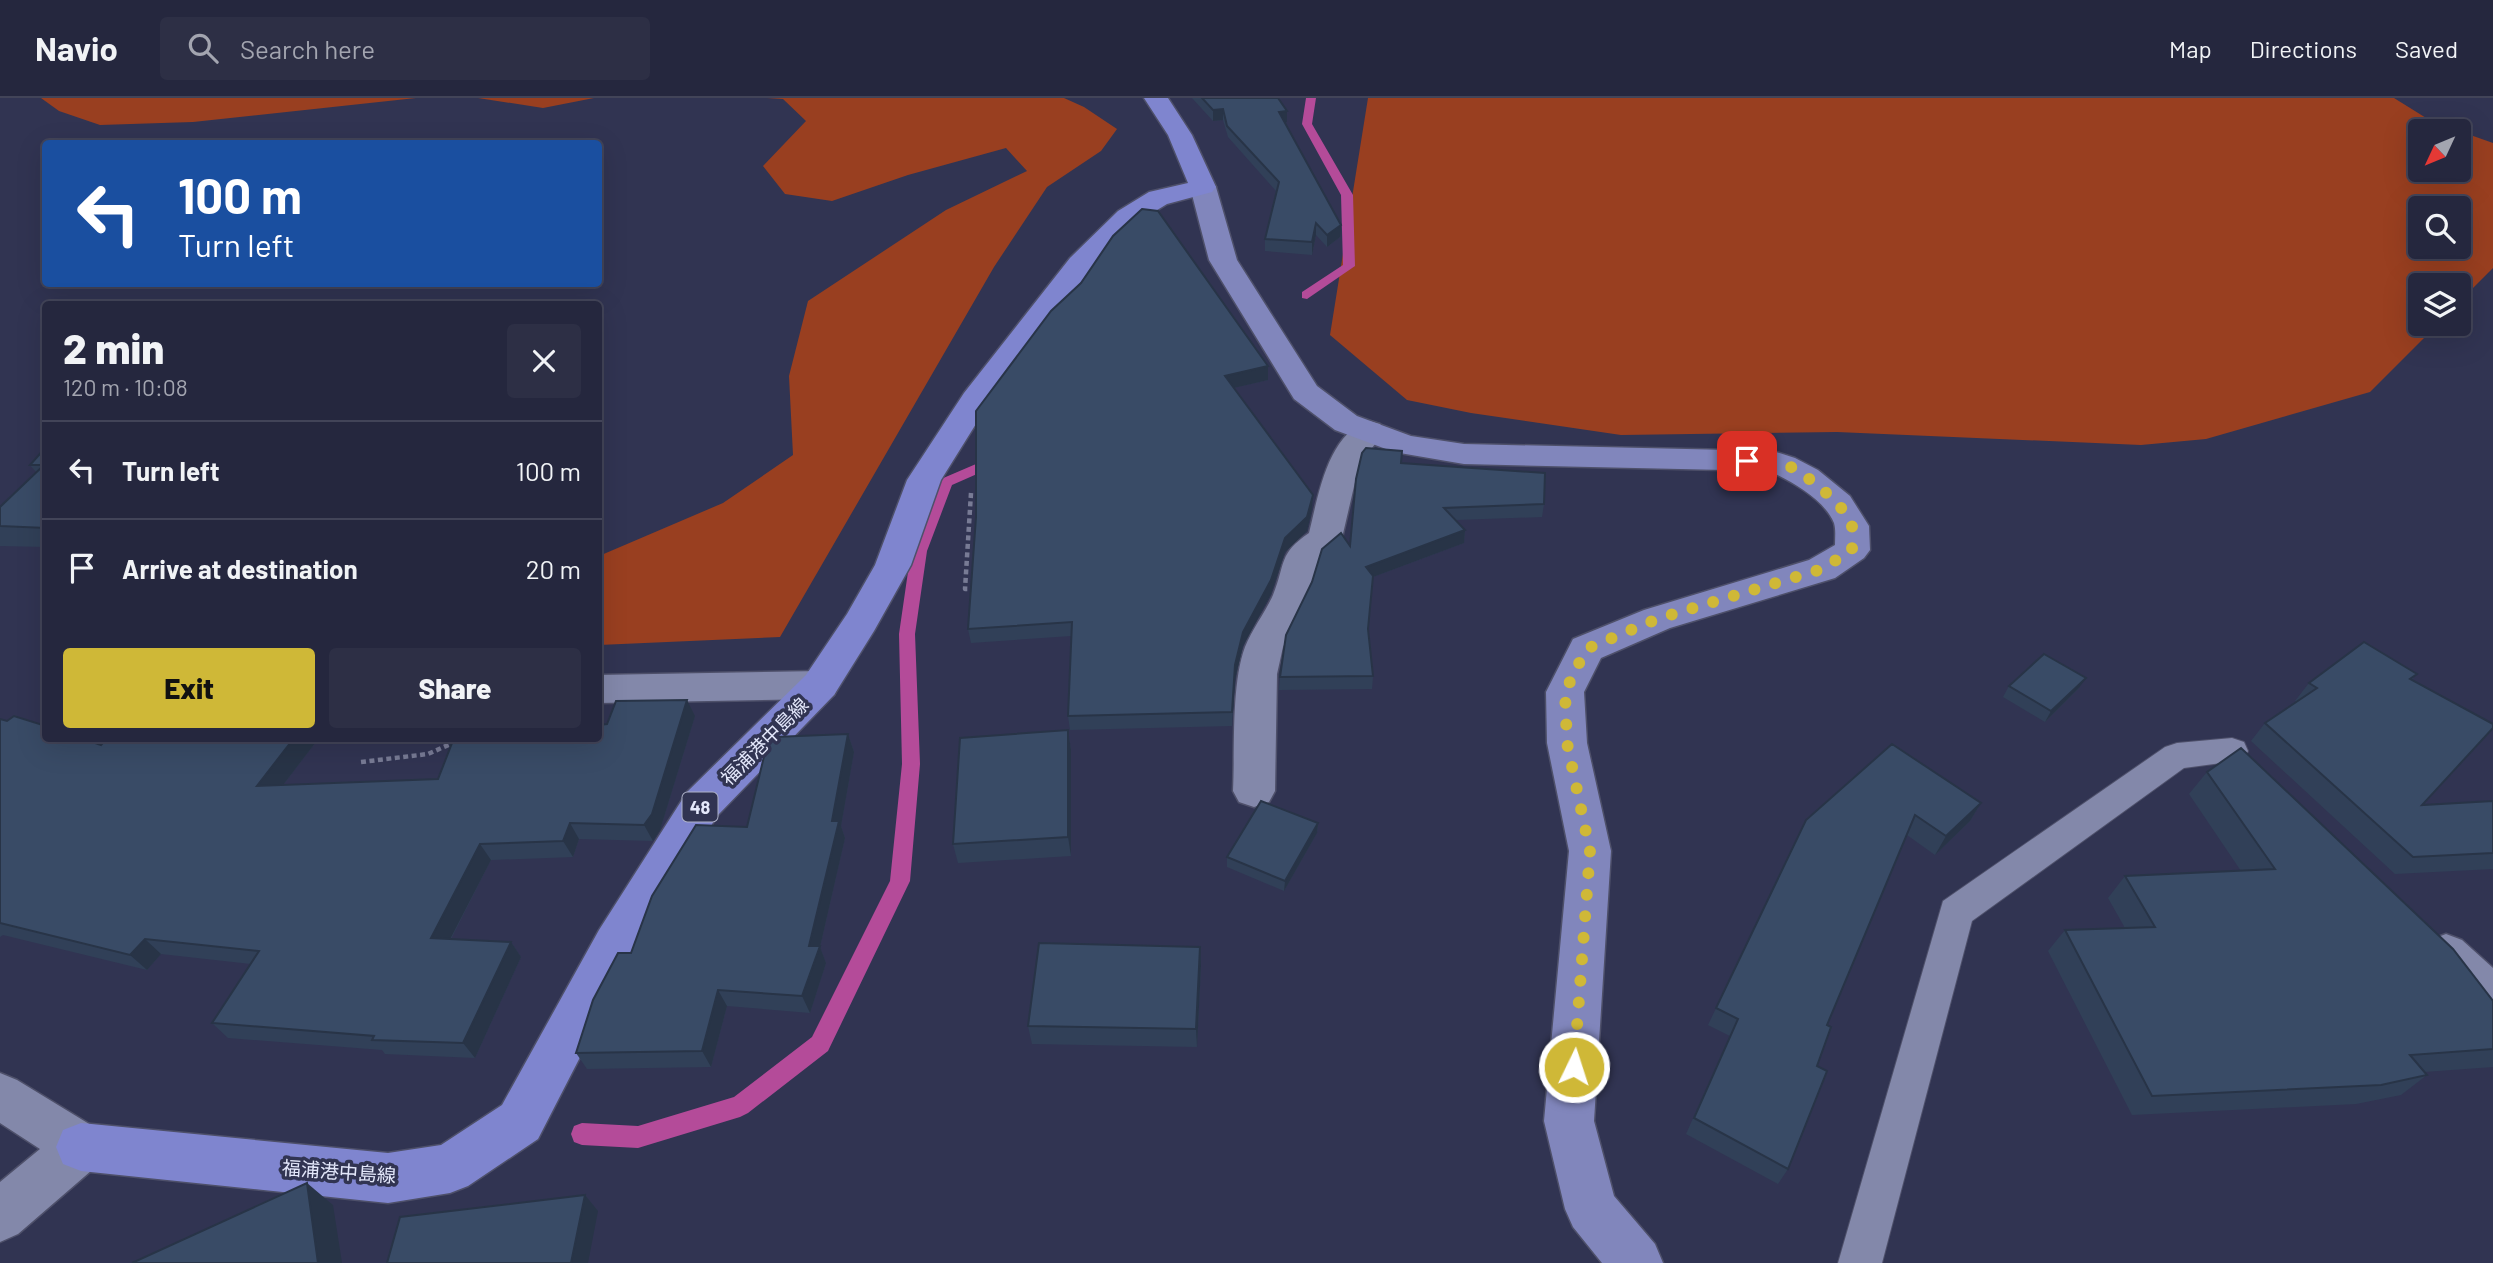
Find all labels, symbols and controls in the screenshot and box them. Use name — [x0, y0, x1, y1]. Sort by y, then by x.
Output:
search box — [160, 17, 650, 80]
text: Navio — [35, 28, 118, 68]
icon: search — [184, 29, 222, 67]
text: Search here — [240, 33, 375, 64]
text: Map — [2169, 34, 2212, 63]
text: Directions — [2250, 34, 2357, 63]
text: Saved — [2395, 34, 2458, 63]
north arrow — [2408, 119, 2471, 182]
map controls — [2408, 119, 2471, 336]
text: 100 m — [178, 165, 302, 224]
icon: left — [63, 168, 154, 259]
button: search — [2408, 196, 2471, 259]
text: Turn left — [178, 225, 295, 263]
button: layers — [2408, 273, 2471, 336]
text: 2 min — [63, 322, 164, 372]
button: close — [507, 324, 581, 398]
text: 120 m · 10:08 — [63, 373, 188, 401]
pin — [1717, 431, 1777, 491]
icon: arrive — [1728, 442, 1766, 480]
icon: left — [63, 451, 101, 489]
text: Turn left — [122, 455, 220, 486]
text: 100 m — [516, 455, 581, 486]
icon: arrive — [63, 549, 101, 587]
text: Arrive at destination — [122, 553, 358, 584]
text: 20 m — [526, 553, 581, 584]
button: Exit — [63, 648, 315, 728]
button: Share — [329, 648, 581, 728]
street label: 福浦港中島線 — [716, 693, 812, 789]
road number: 48 — [682, 792, 718, 822]
position arrow — [1537, 1030, 1611, 1104]
street label: 福浦港中島線 — [281, 1156, 397, 1186]

